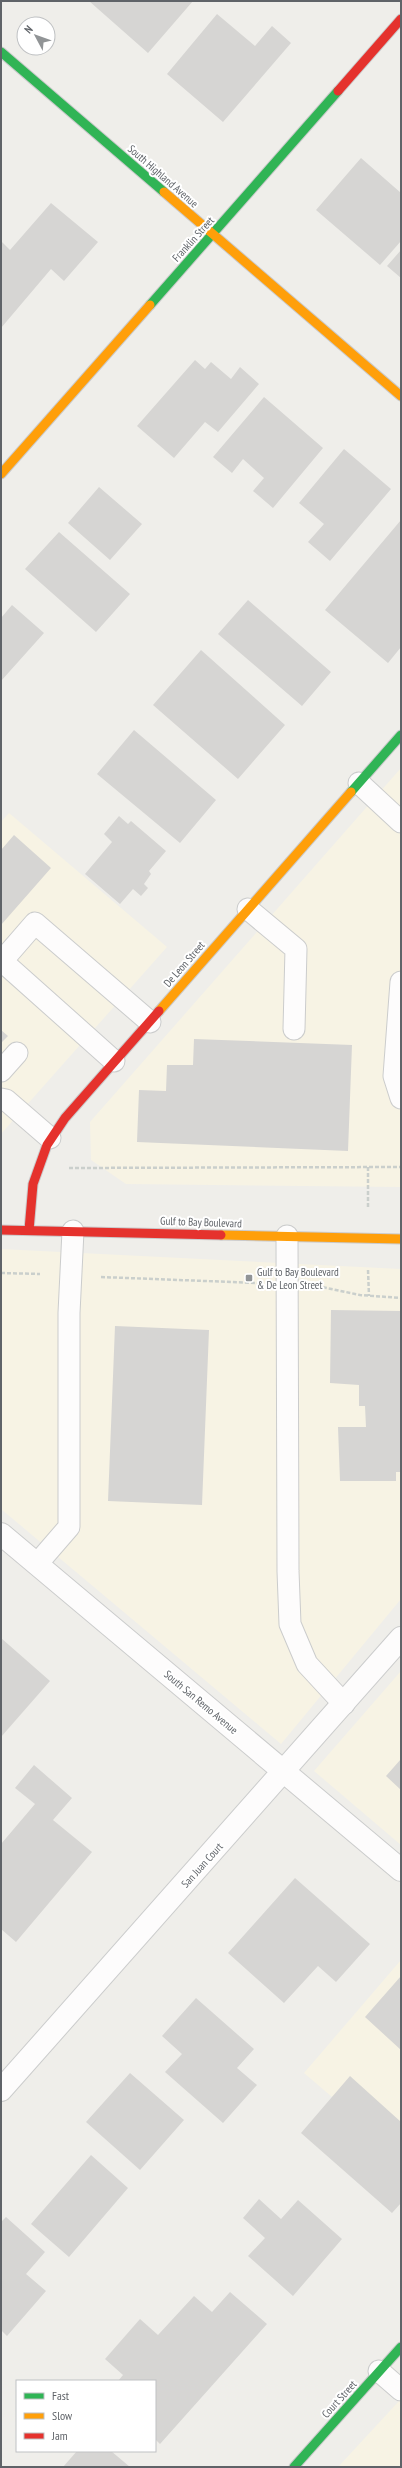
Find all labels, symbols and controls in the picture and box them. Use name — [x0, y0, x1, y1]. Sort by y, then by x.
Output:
north arrow — [16, 16, 56, 56]
text: N — [21, 23, 36, 36]
street label: South Highland Avenue — [125, 142, 201, 211]
street label: Franklin Street — [169, 214, 217, 264]
street label: De Leon Street — [160, 938, 208, 990]
street label: Gulf to Bay Boulevard — [160, 1214, 242, 1230]
place label: Gulf to Bay Boulevard & De Leon Street — [257, 1265, 339, 1292]
marker: Gulf to Bay Boulevard & De Leon Street — [244, 1273, 254, 1283]
street label: South San Remo Avenue — [161, 1667, 241, 1737]
street label: San Juan Court — [178, 1840, 226, 1890]
street label: Court Street — [319, 2377, 359, 2421]
legend — [16, 2380, 156, 2452]
text: Fast — [52, 2388, 70, 2403]
text: Slow — [52, 2408, 73, 2423]
text: Jam — [51, 2428, 68, 2443]

